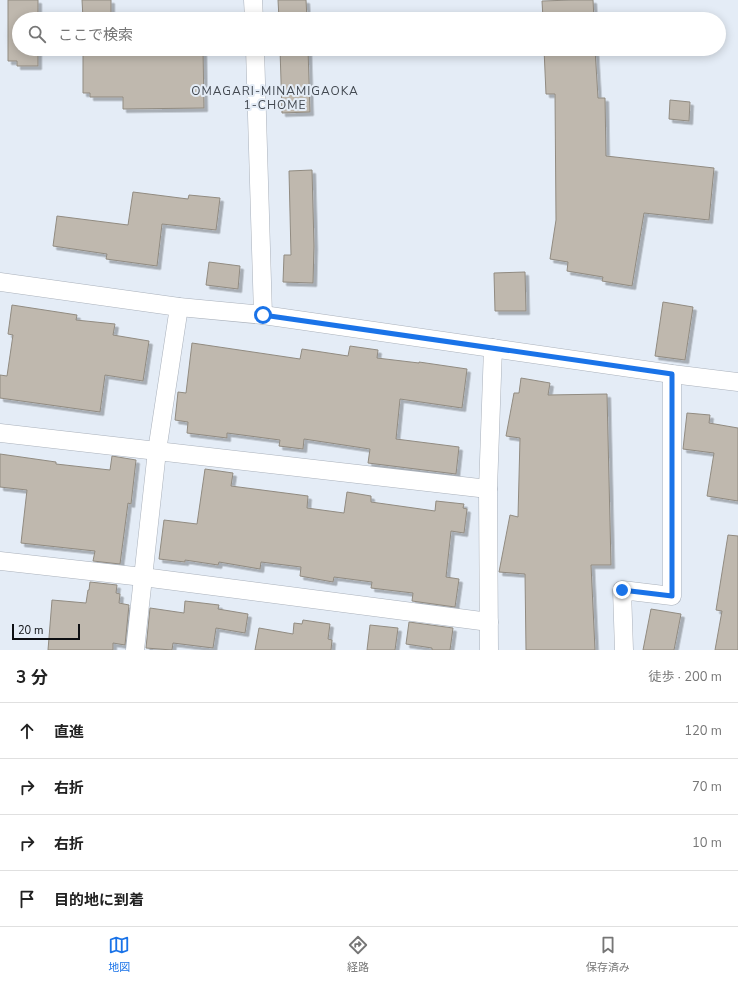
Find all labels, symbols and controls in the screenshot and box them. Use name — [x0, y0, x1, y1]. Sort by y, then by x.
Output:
search box — [12, 12, 726, 56]
icon: search — [26, 23, 48, 45]
text: ここで検索 — [58, 25, 133, 45]
district label: OMAGARI-MINAMIGAOKA 1-CHOME — [191, 83, 359, 113]
route start — [254, 306, 272, 324]
route end — [613, 581, 631, 599]
scale bar — [12, 622, 80, 641]
text: 20 m — [18, 623, 43, 638]
text: 3 分 — [16, 666, 48, 689]
text: 徒歩 · 200 m — [648, 668, 722, 686]
icon: ahead — [16, 720, 38, 742]
text: 直進 — [54, 722, 84, 742]
text: 120 m — [684, 722, 722, 740]
icon: right — [16, 776, 38, 798]
text: 右折 — [54, 778, 84, 798]
text: 70 m — [692, 778, 722, 796]
icon: right — [16, 832, 38, 854]
text: 右折 — [54, 834, 84, 854]
text: 10 m — [692, 834, 722, 852]
icon: arrive — [16, 888, 38, 910]
text: 目的地に到着 — [54, 890, 144, 910]
tab: 地図 — [108, 934, 130, 975]
tab: 経路 — [347, 934, 369, 975]
tab: 保存済み — [586, 934, 630, 975]

